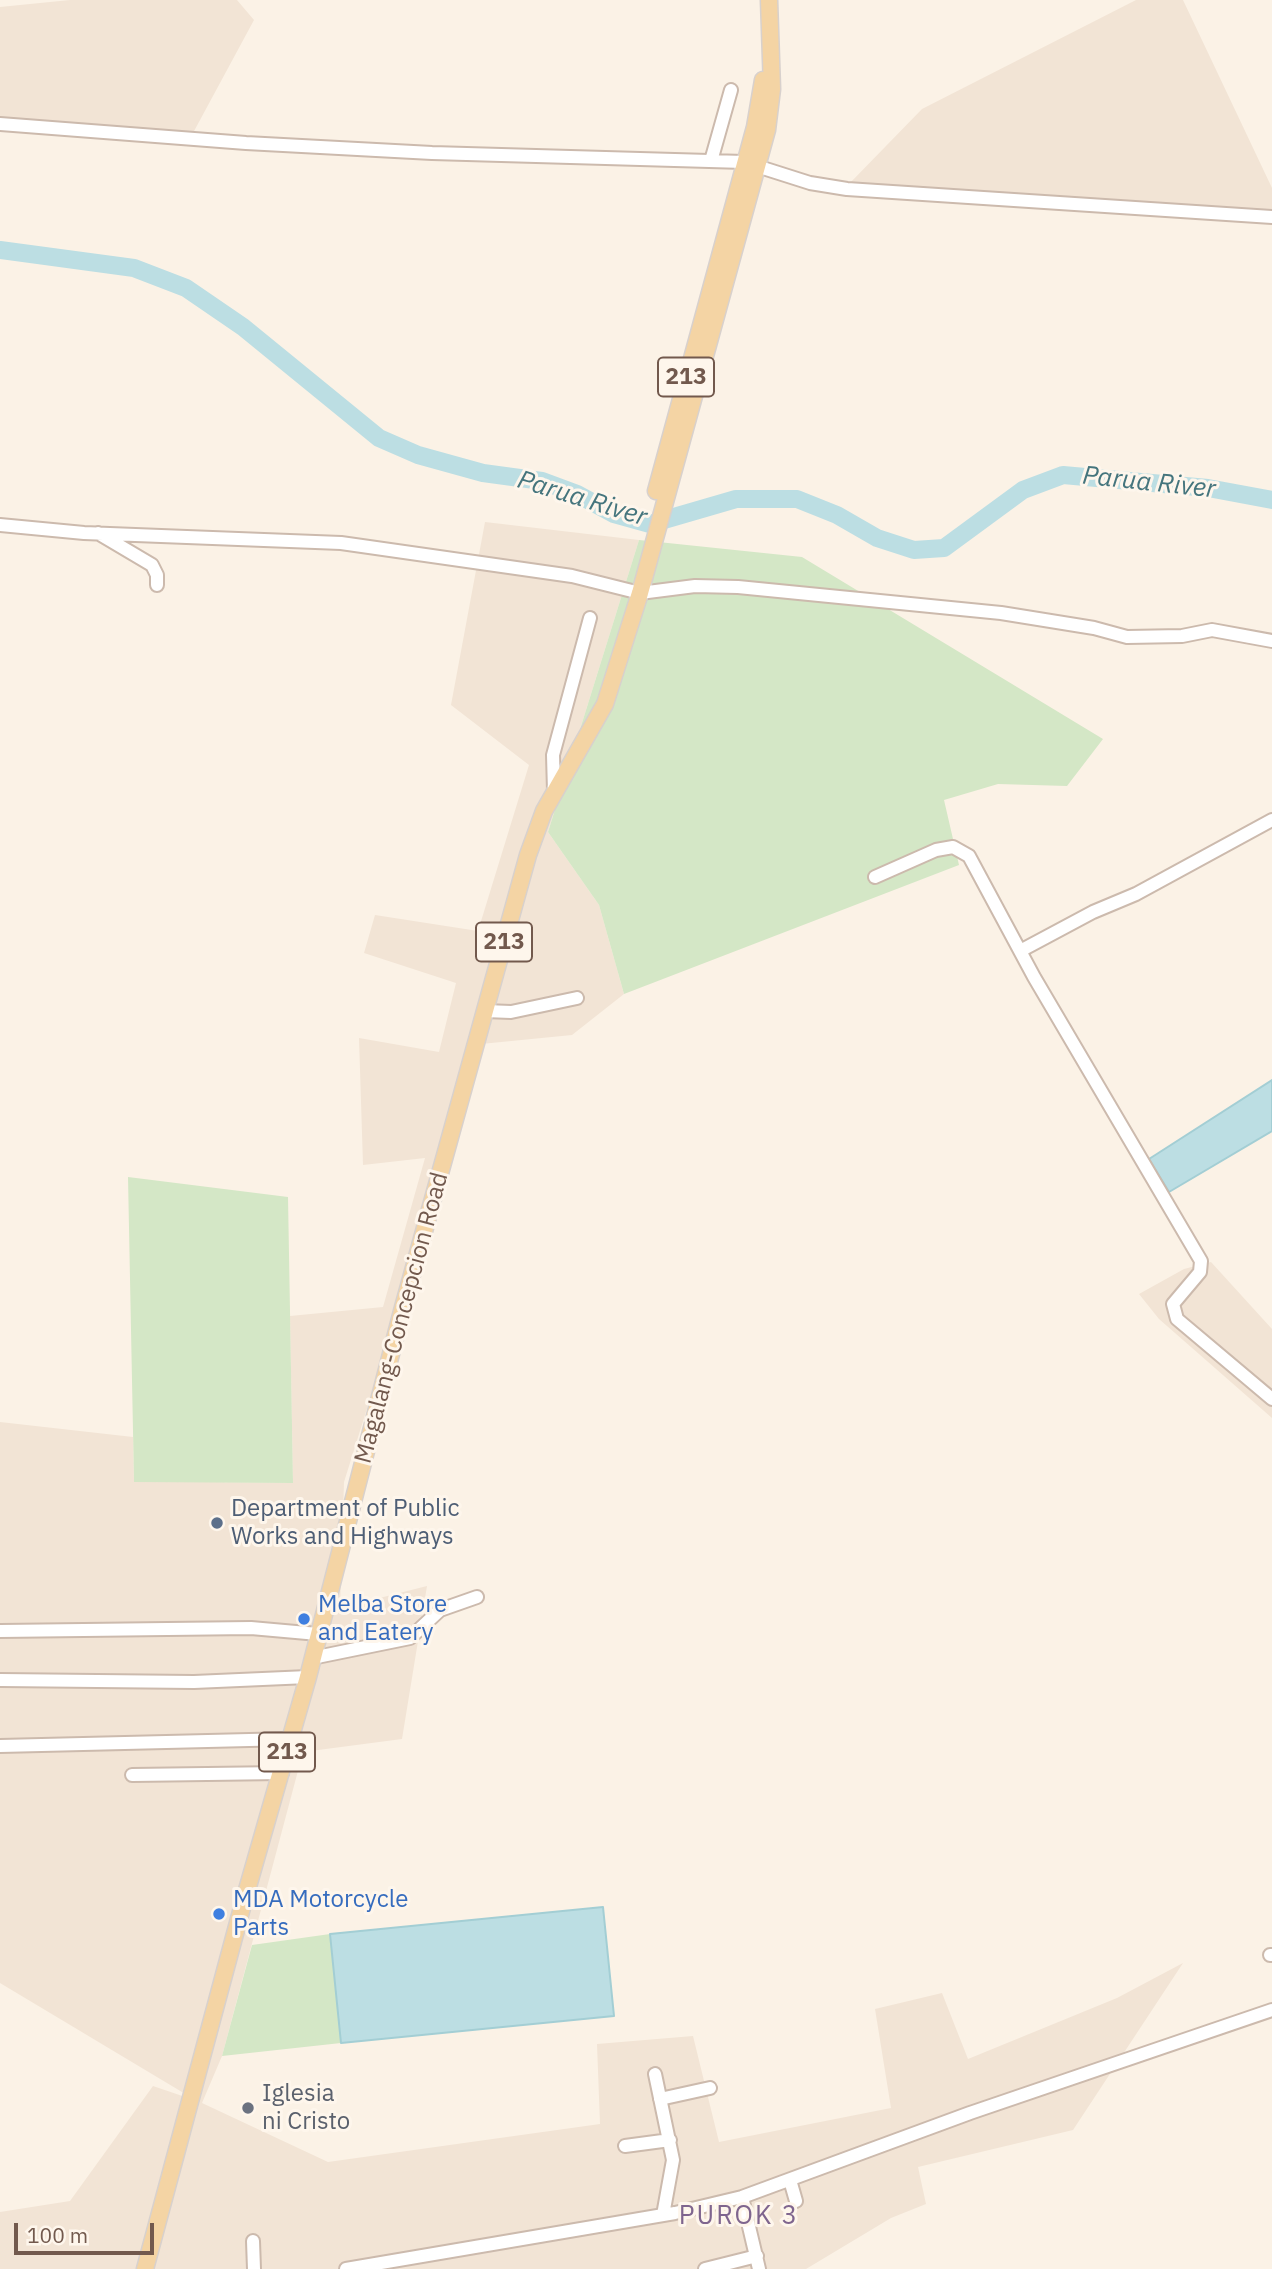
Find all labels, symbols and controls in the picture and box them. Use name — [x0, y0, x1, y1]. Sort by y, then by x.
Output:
road number: 213 — [658, 358, 714, 396]
water label: Parua River — [1081, 460, 1217, 506]
water label: Parua River — [514, 465, 650, 533]
road number: 213 — [476, 923, 532, 962]
street label: Magalang-Concepcion Road — [349, 1169, 455, 1467]
place label: Department of Public Works and Highways — [231, 1495, 460, 1551]
marker: Department of Public Works and Highways — [209, 1515, 225, 1531]
place label: Melba Store and Eatery — [318, 1591, 447, 1647]
marker: Melba Store and Eatery — [296, 1611, 312, 1627]
road number: 213 — [259, 1732, 315, 1772]
place label: MDA Motorcycle Parts — [233, 1886, 408, 1942]
marker: MDA Motorcycle Parts — [211, 1906, 227, 1922]
place label: Iglesia ni Cristo — [262, 2080, 350, 2136]
marker: Iglesia ni Cristo — [240, 2100, 256, 2116]
district label: PUROK 3 — [680, 2200, 798, 2232]
scale bar — [18, 2210, 158, 2254]
text: 100 m — [27, 2221, 88, 2249]

